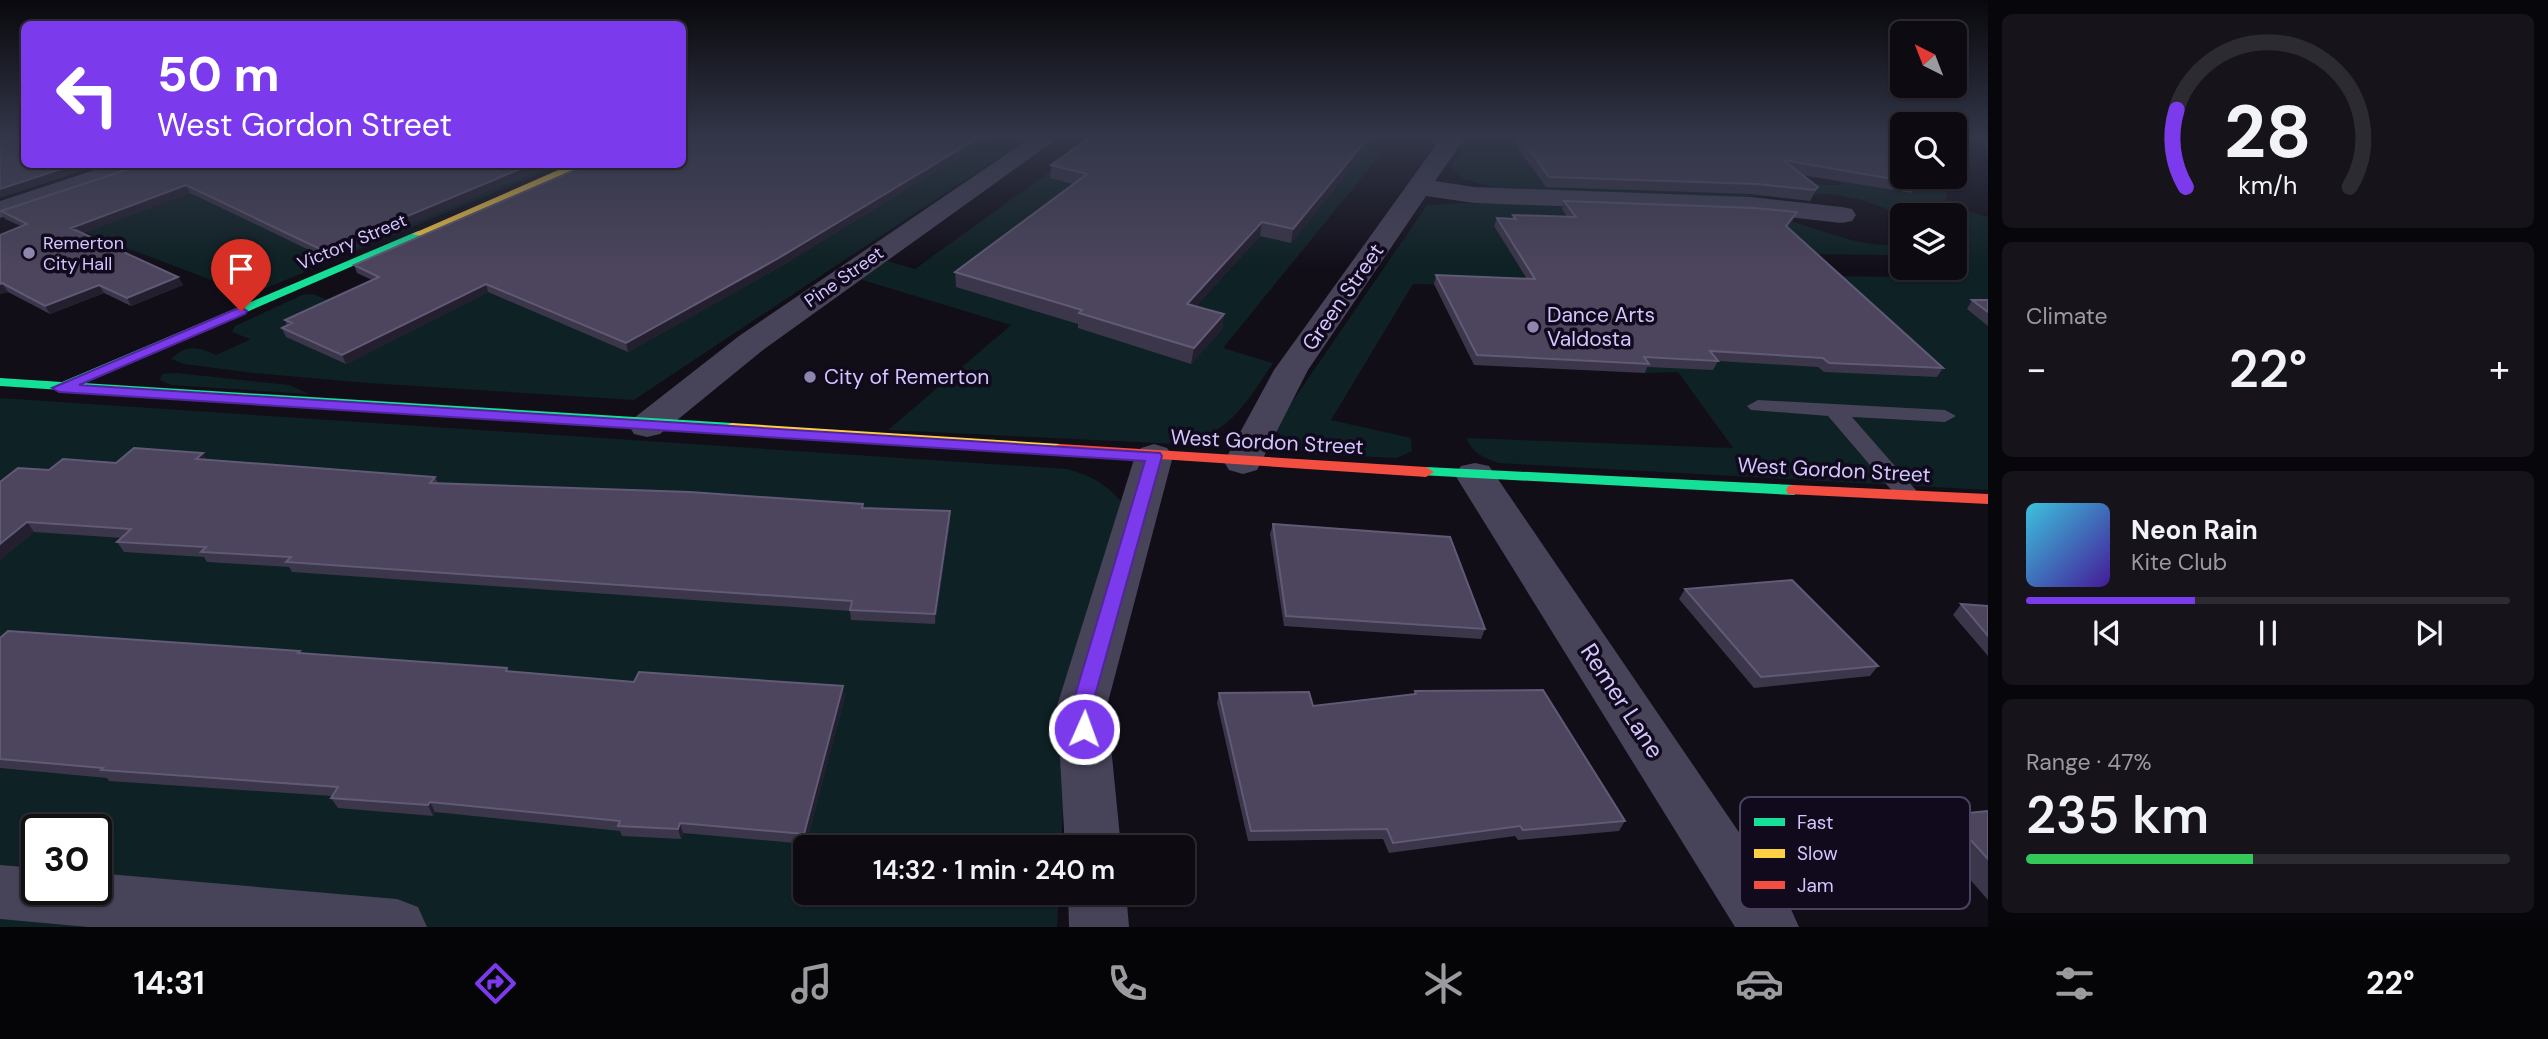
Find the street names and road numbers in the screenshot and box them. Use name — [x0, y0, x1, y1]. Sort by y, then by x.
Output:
street label: Victory Street — [294, 208, 410, 276]
street label: Green Street — [1296, 238, 1390, 356]
street label: Pine Street — [800, 241, 888, 313]
street label: West Gordon Street — [1170, 423, 1364, 461]
street label: West Gordon Street — [1737, 451, 1931, 489]
street label: Remer Lane — [1574, 638, 1671, 764]

